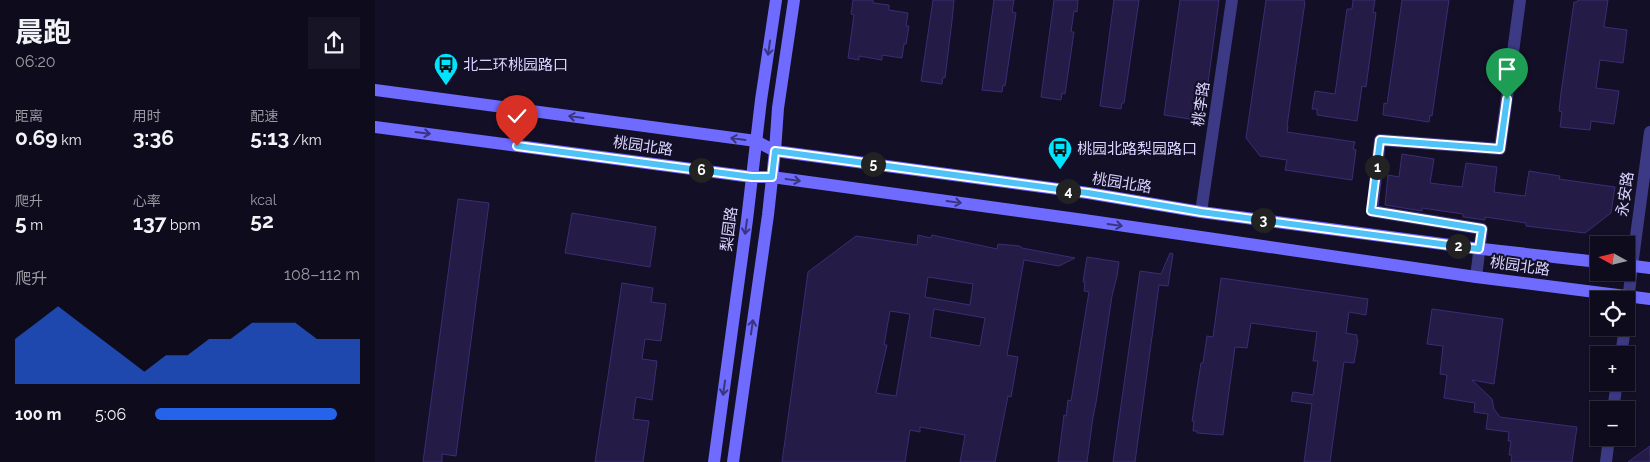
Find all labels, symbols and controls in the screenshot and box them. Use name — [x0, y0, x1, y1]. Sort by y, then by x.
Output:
text: 晨跑 — [15, 16, 71, 49]
button: share — [308, 17, 360, 69]
one-way arrow — [764, 40, 774, 56]
pin — [1486, 48, 1528, 99]
text: 06:20 — [15, 52, 56, 71]
bus stop icon: 北二环桃园路口 — [433, 52, 459, 86]
icon: arrive — [1493, 55, 1521, 83]
place label: 北二环桃园路口 — [463, 56, 568, 74]
street label: 桃李路 — [1189, 80, 1213, 128]
pin — [496, 95, 538, 146]
icon: check — [503, 102, 531, 130]
text: 距离 — [15, 108, 43, 124]
text: 用时 — [133, 108, 161, 124]
text: 配速 — [250, 108, 278, 124]
one-way arrow — [569, 112, 585, 122]
text: 0.69 — [15, 125, 58, 150]
text: 3:36 — [133, 125, 174, 150]
text: 5:13 — [250, 125, 289, 150]
one-way arrow — [415, 129, 431, 139]
text: km — [58, 132, 82, 148]
text: /km — [289, 132, 322, 148]
street label: 桃园北路 — [612, 133, 674, 159]
one-way arrow — [730, 133, 746, 143]
bus stop icon: 桃园北路梨园路口 — [1047, 136, 1073, 170]
place label: 桃园北路梨园路口 — [1077, 140, 1197, 158]
pin: 5 — [861, 152, 885, 176]
pin: 1 — [1365, 154, 1389, 180]
text: 5 — [870, 156, 877, 172]
pin: 6 — [689, 158, 713, 182]
text: 1 — [1374, 159, 1381, 175]
text: 6 — [697, 162, 706, 178]
street label: 桃园北路 — [1091, 169, 1153, 197]
street label: 永安路 — [1613, 170, 1637, 218]
one-way arrow — [784, 175, 800, 185]
pin: 4 — [1055, 178, 1081, 204]
text: 4 — [1065, 183, 1073, 199]
text: kcal — [250, 192, 277, 208]
text: 爬升 — [15, 193, 43, 209]
text: 心率 — [133, 193, 161, 209]
one-way arrow — [945, 197, 961, 207]
street label: 梨园路 — [717, 206, 741, 252]
text: 52 — [250, 208, 274, 233]
pin: 3 — [1251, 208, 1275, 232]
text: 5 — [15, 210, 27, 235]
text: 137 — [133, 210, 167, 235]
text: 3 — [1260, 212, 1267, 228]
text: m — [27, 217, 43, 233]
text: bpm — [167, 217, 200, 233]
one-way arrow — [741, 218, 751, 234]
one-way arrow — [1106, 220, 1122, 230]
pin: 2 — [1445, 234, 1471, 258]
north arrow — [1590, 236, 1635, 281]
map controls — [1590, 236, 1635, 446]
text: 2 — [1455, 238, 1462, 254]
street label: 桃园北路 — [1489, 253, 1551, 279]
text: 108–112 m — [284, 265, 360, 284]
text: 爬升 — [15, 269, 47, 288]
button: locate — [1590, 291, 1635, 336]
one-way arrow — [747, 319, 757, 335]
button: + — [1590, 346, 1635, 391]
one-way arrow — [719, 379, 729, 395]
button: − — [1590, 401, 1635, 446]
text: 100 m — [15, 405, 61, 424]
text: 5:06 — [95, 405, 126, 424]

